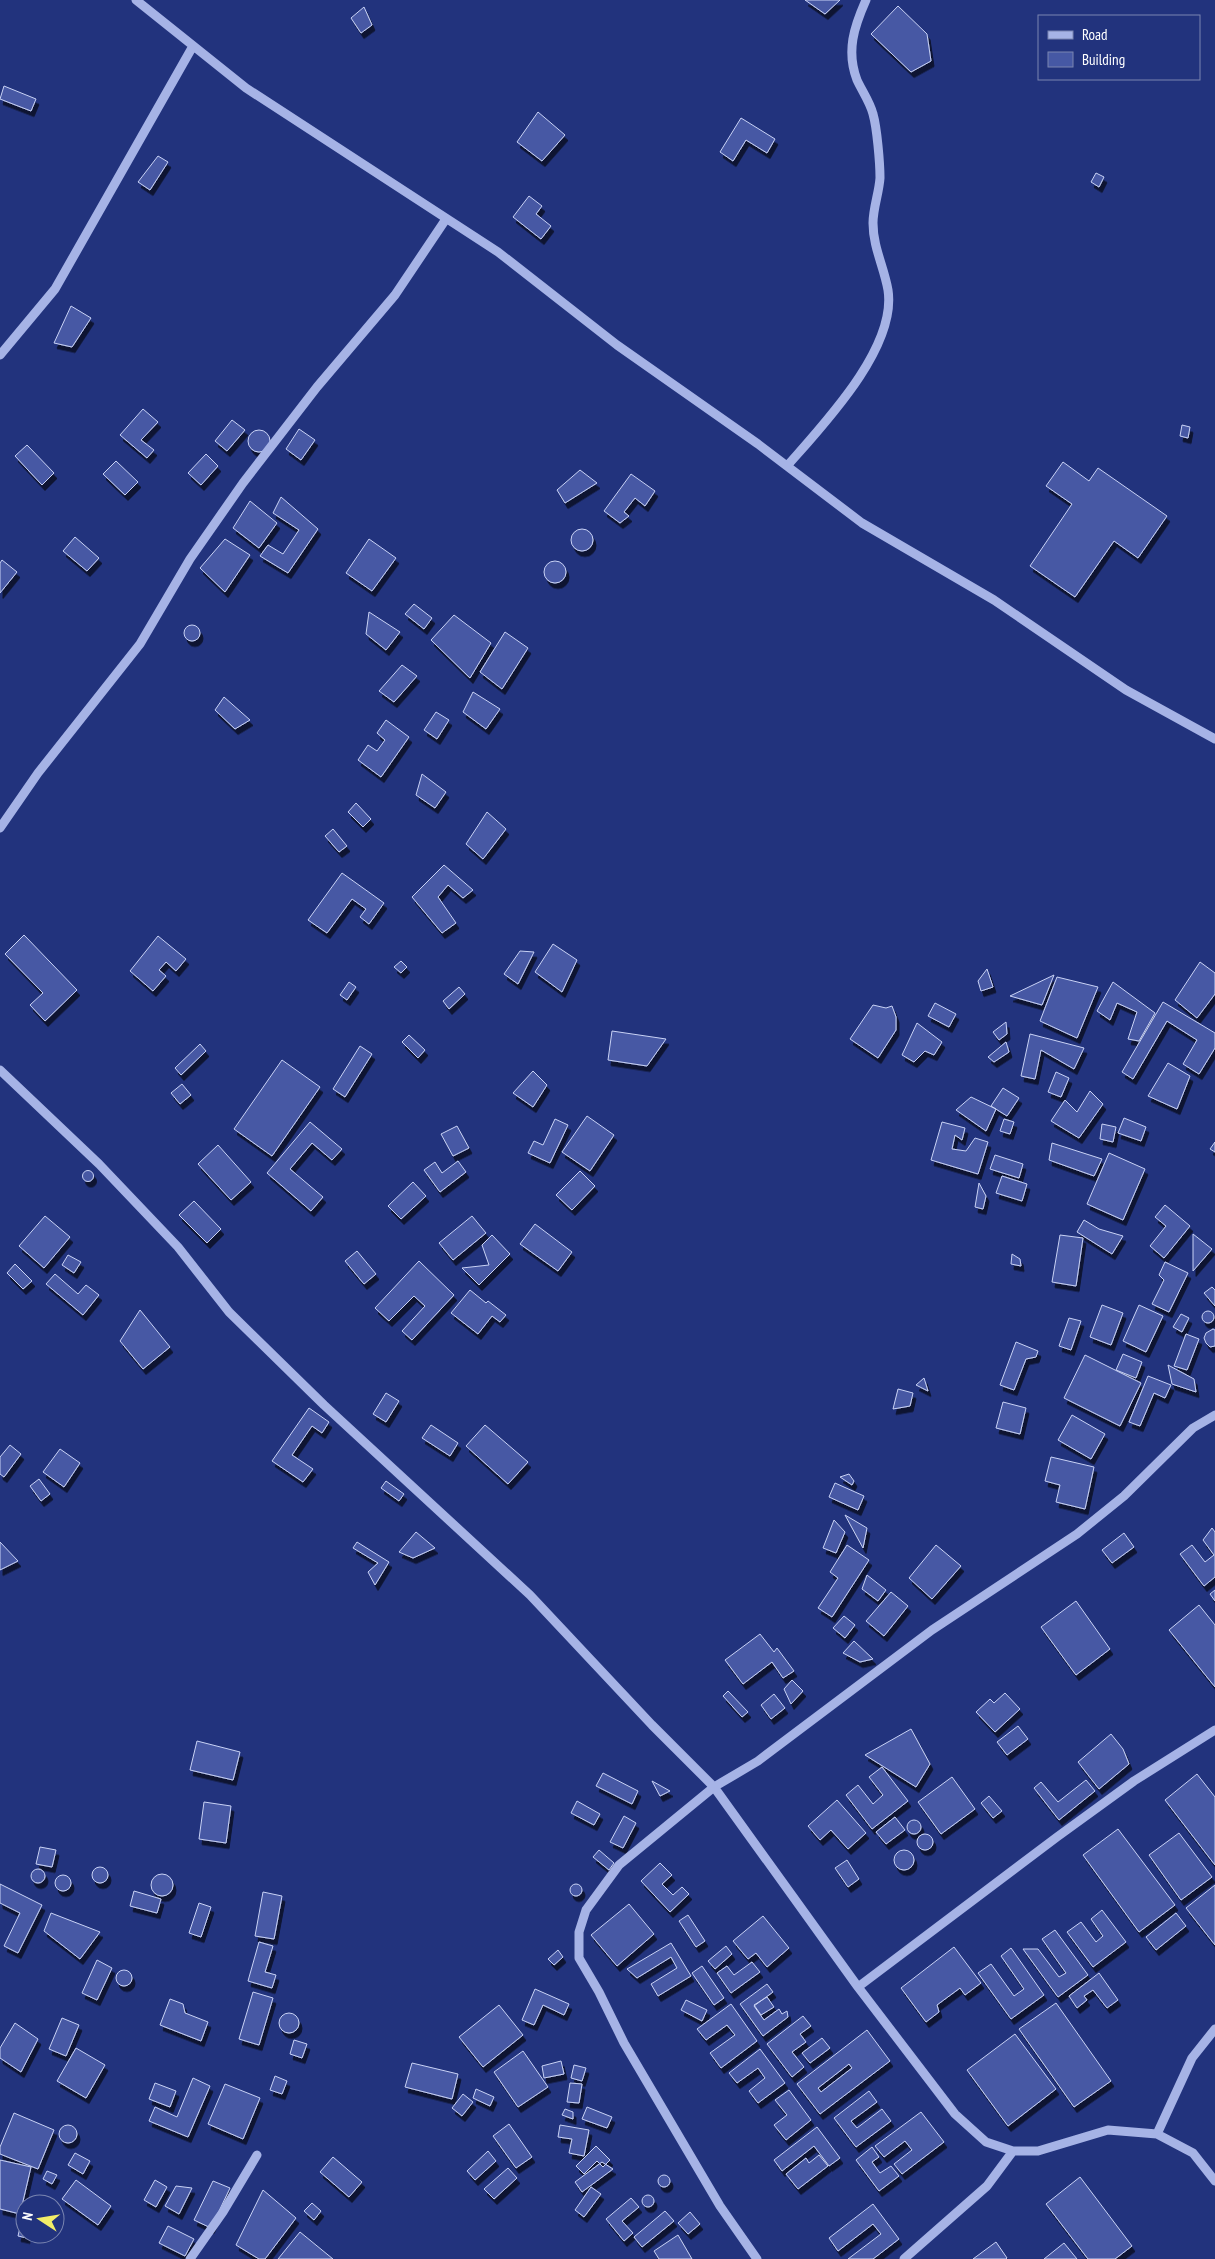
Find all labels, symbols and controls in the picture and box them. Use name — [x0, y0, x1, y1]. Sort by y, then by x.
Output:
legend — [1038, 15, 1200, 80]
text: Road — [1082, 25, 1108, 44]
text: Building — [1082, 50, 1125, 69]
north arrow — [15, 2194, 65, 2244]
text: N — [18, 2211, 37, 2222]

